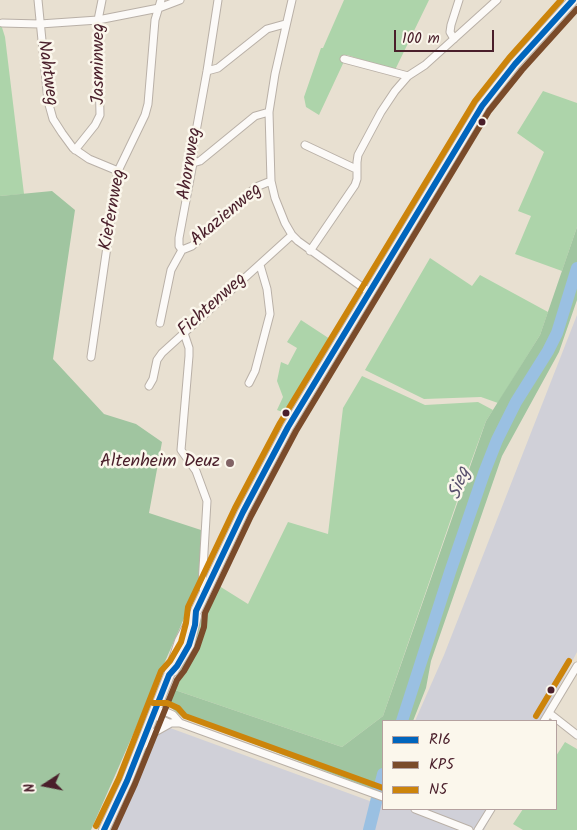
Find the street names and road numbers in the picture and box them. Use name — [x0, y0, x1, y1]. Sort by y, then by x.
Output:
street label: Jasminweg — [89, 23, 111, 105]
street label: Nahtweg — [31, 39, 61, 107]
street label: Ahornweg — [175, 126, 207, 202]
street label: Kiefernweg — [96, 168, 132, 252]
street label: Akazienweg — [187, 180, 267, 252]
street label: Fichtenweg — [174, 270, 252, 342]

